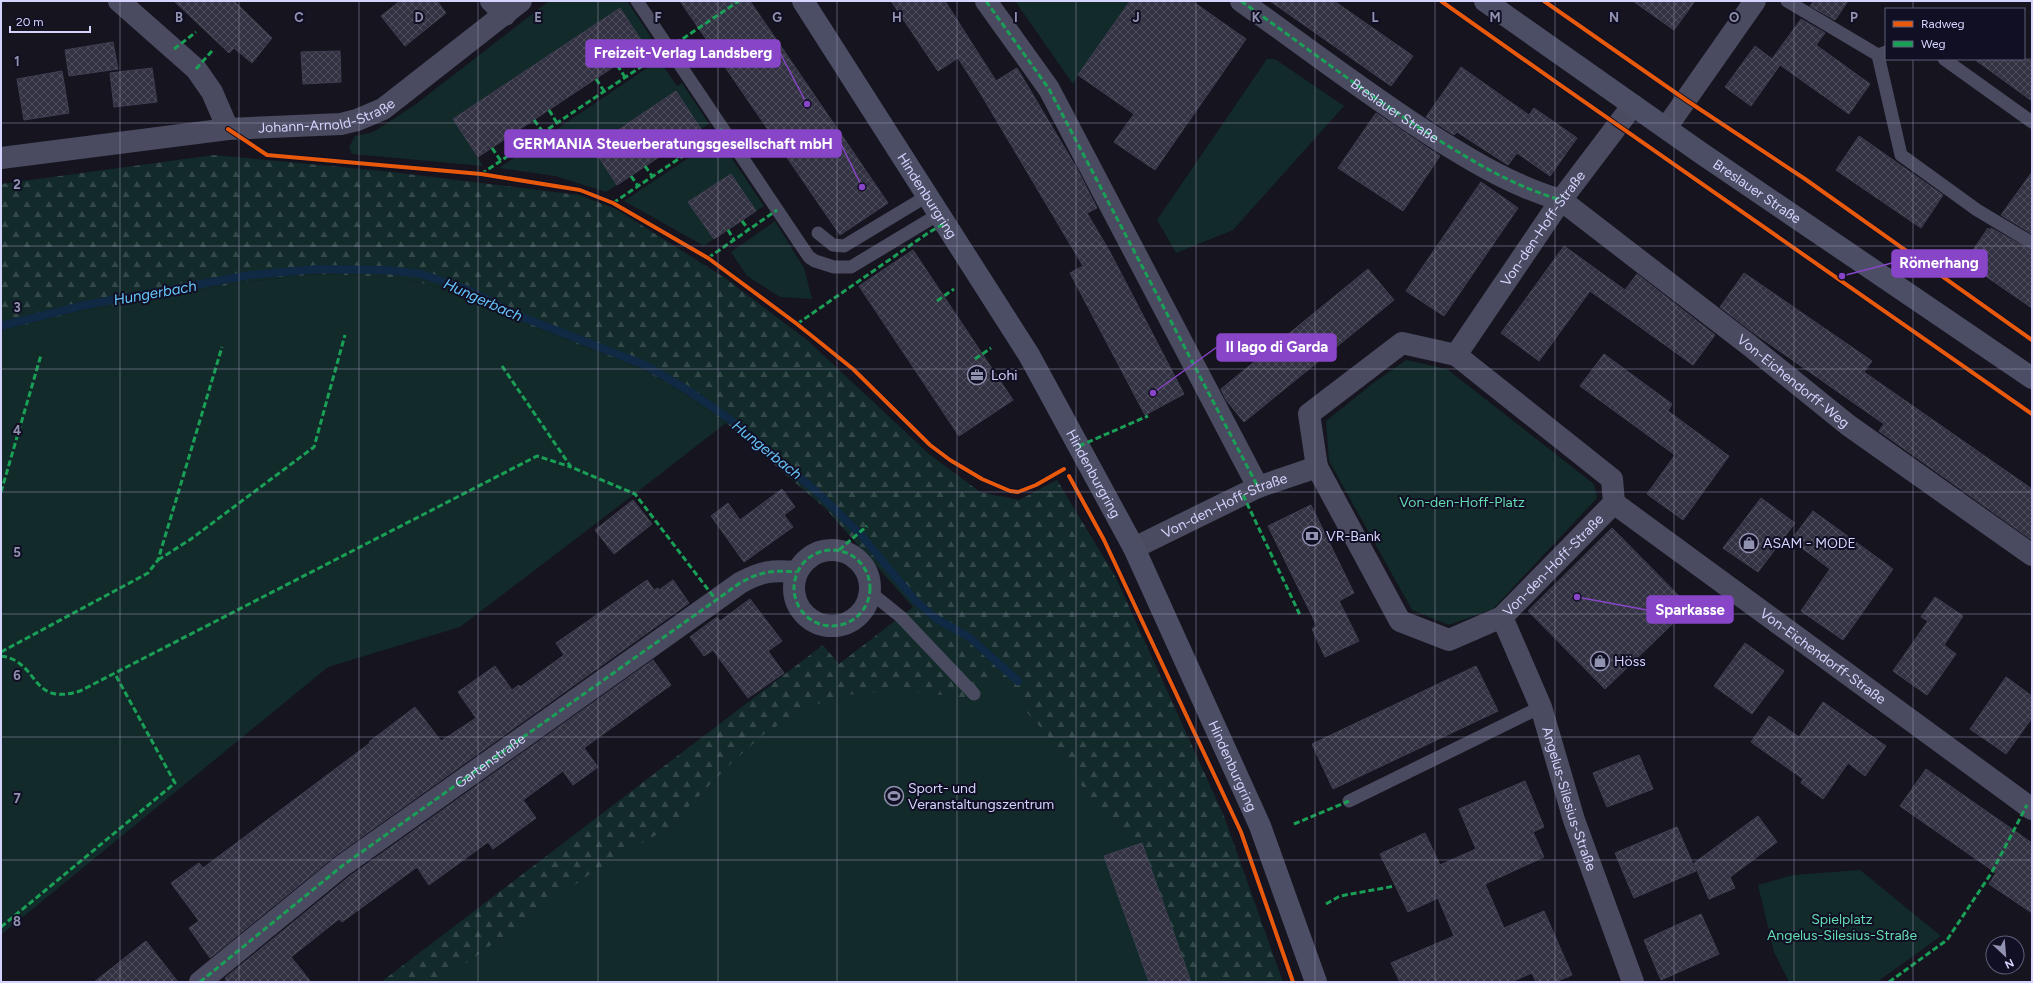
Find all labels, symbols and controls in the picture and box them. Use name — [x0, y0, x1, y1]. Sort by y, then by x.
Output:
scale bar — [10, 8, 90, 34]
legend — [1885, 8, 2025, 60]
text: B — [175, 10, 183, 25]
text: C — [294, 10, 304, 25]
text: D — [414, 10, 424, 25]
text: E — [534, 10, 542, 25]
text: F — [654, 10, 662, 25]
text: G — [772, 10, 782, 25]
text: H — [892, 10, 902, 25]
text: I — [1014, 10, 1018, 25]
text: J — [1132, 10, 1140, 25]
text: K — [1252, 10, 1261, 25]
text: L — [1372, 10, 1379, 25]
text: M — [1489, 10, 1501, 25]
text: N — [1609, 10, 1619, 25]
text: O — [1729, 10, 1739, 25]
text: P — [1850, 10, 1858, 25]
text: 20 m — [16, 15, 44, 29]
text: Radweg — [1921, 17, 1965, 31]
text: Weg — [1921, 37, 1946, 51]
callout: Freizeit-Verlag Landsberg — [586, 40, 780, 67]
text: Freizeit-Verlag Landsberg — [594, 44, 772, 62]
text: 1 — [14, 54, 20, 69]
street label: Breslauer Straße — [1347, 75, 1442, 147]
street label: Johann-Arnold-Straße — [258, 95, 399, 137]
callout: GERMANIA Steuerberatungsgesellschaft mbH — [505, 130, 841, 157]
text: GERMANIA Steuerberatungsgesellschaft mbH — [513, 135, 833, 153]
street label: Hindenburgring — [893, 150, 960, 242]
street label: Breslauer Straße — [1710, 156, 1804, 228]
street label: Von-den-Hoff-Straße — [1497, 167, 1589, 289]
text: 2 — [13, 177, 21, 192]
callout: Römerhang — [1892, 250, 1987, 277]
text: Römerhang — [1899, 254, 1979, 272]
water label: Hungerbach — [441, 275, 525, 325]
water label: Hungerbach — [112, 277, 198, 309]
text: 3 — [13, 300, 21, 315]
street label: Von-Eichendorff-Weg — [1734, 331, 1853, 432]
callout: Il lago di Garda — [1217, 334, 1336, 361]
text: Il lago di Garda — [1226, 338, 1328, 356]
office icon: Lohi — [966, 364, 988, 386]
place label: Lohi — [991, 367, 1017, 384]
water label: Hungerbach — [729, 416, 805, 484]
text: 4 — [13, 423, 21, 438]
street label: Hindenburgring — [1062, 427, 1124, 521]
street label: Von-den-Hoff-Straße — [1159, 470, 1290, 542]
park label: Von-den-Hoff-Platz — [1399, 494, 1525, 511]
street label: Von-den-Hoff-Straße — [1499, 511, 1608, 620]
bank icon: VR-Bank — [1301, 525, 1323, 547]
place label: VR-Bank — [1326, 528, 1381, 545]
shop icon: ASAM - MODE — [1738, 532, 1760, 554]
place label: ASAM - MODE — [1763, 535, 1856, 552]
text: 5 — [13, 545, 21, 560]
callout: Sparkasse — [1647, 596, 1733, 623]
text: Sparkasse — [1655, 601, 1726, 619]
street label: Von-Eichendorff-Straße — [1756, 605, 1889, 708]
shop icon: Höss — [1589, 650, 1611, 672]
place label: Höss — [1614, 653, 1646, 670]
text: 6 — [13, 668, 21, 683]
street label: Hindenburgring — [1204, 718, 1260, 814]
street label: Angelus-Silesius-Straße — [1538, 725, 1600, 874]
street label: Gartenstraße — [452, 730, 529, 792]
place label: Sport- und Veranstaltungszentrum — [908, 780, 1054, 813]
sports icon: Sport- und Veranstaltungszentrum — [883, 785, 905, 807]
text: 7 — [13, 791, 21, 806]
park label: Spielplatz Angelus-Silesius-Straße — [1767, 911, 1917, 944]
text: 8 — [13, 914, 21, 929]
north arrow — [1985, 935, 2025, 975]
text: N — [2002, 956, 2016, 971]

